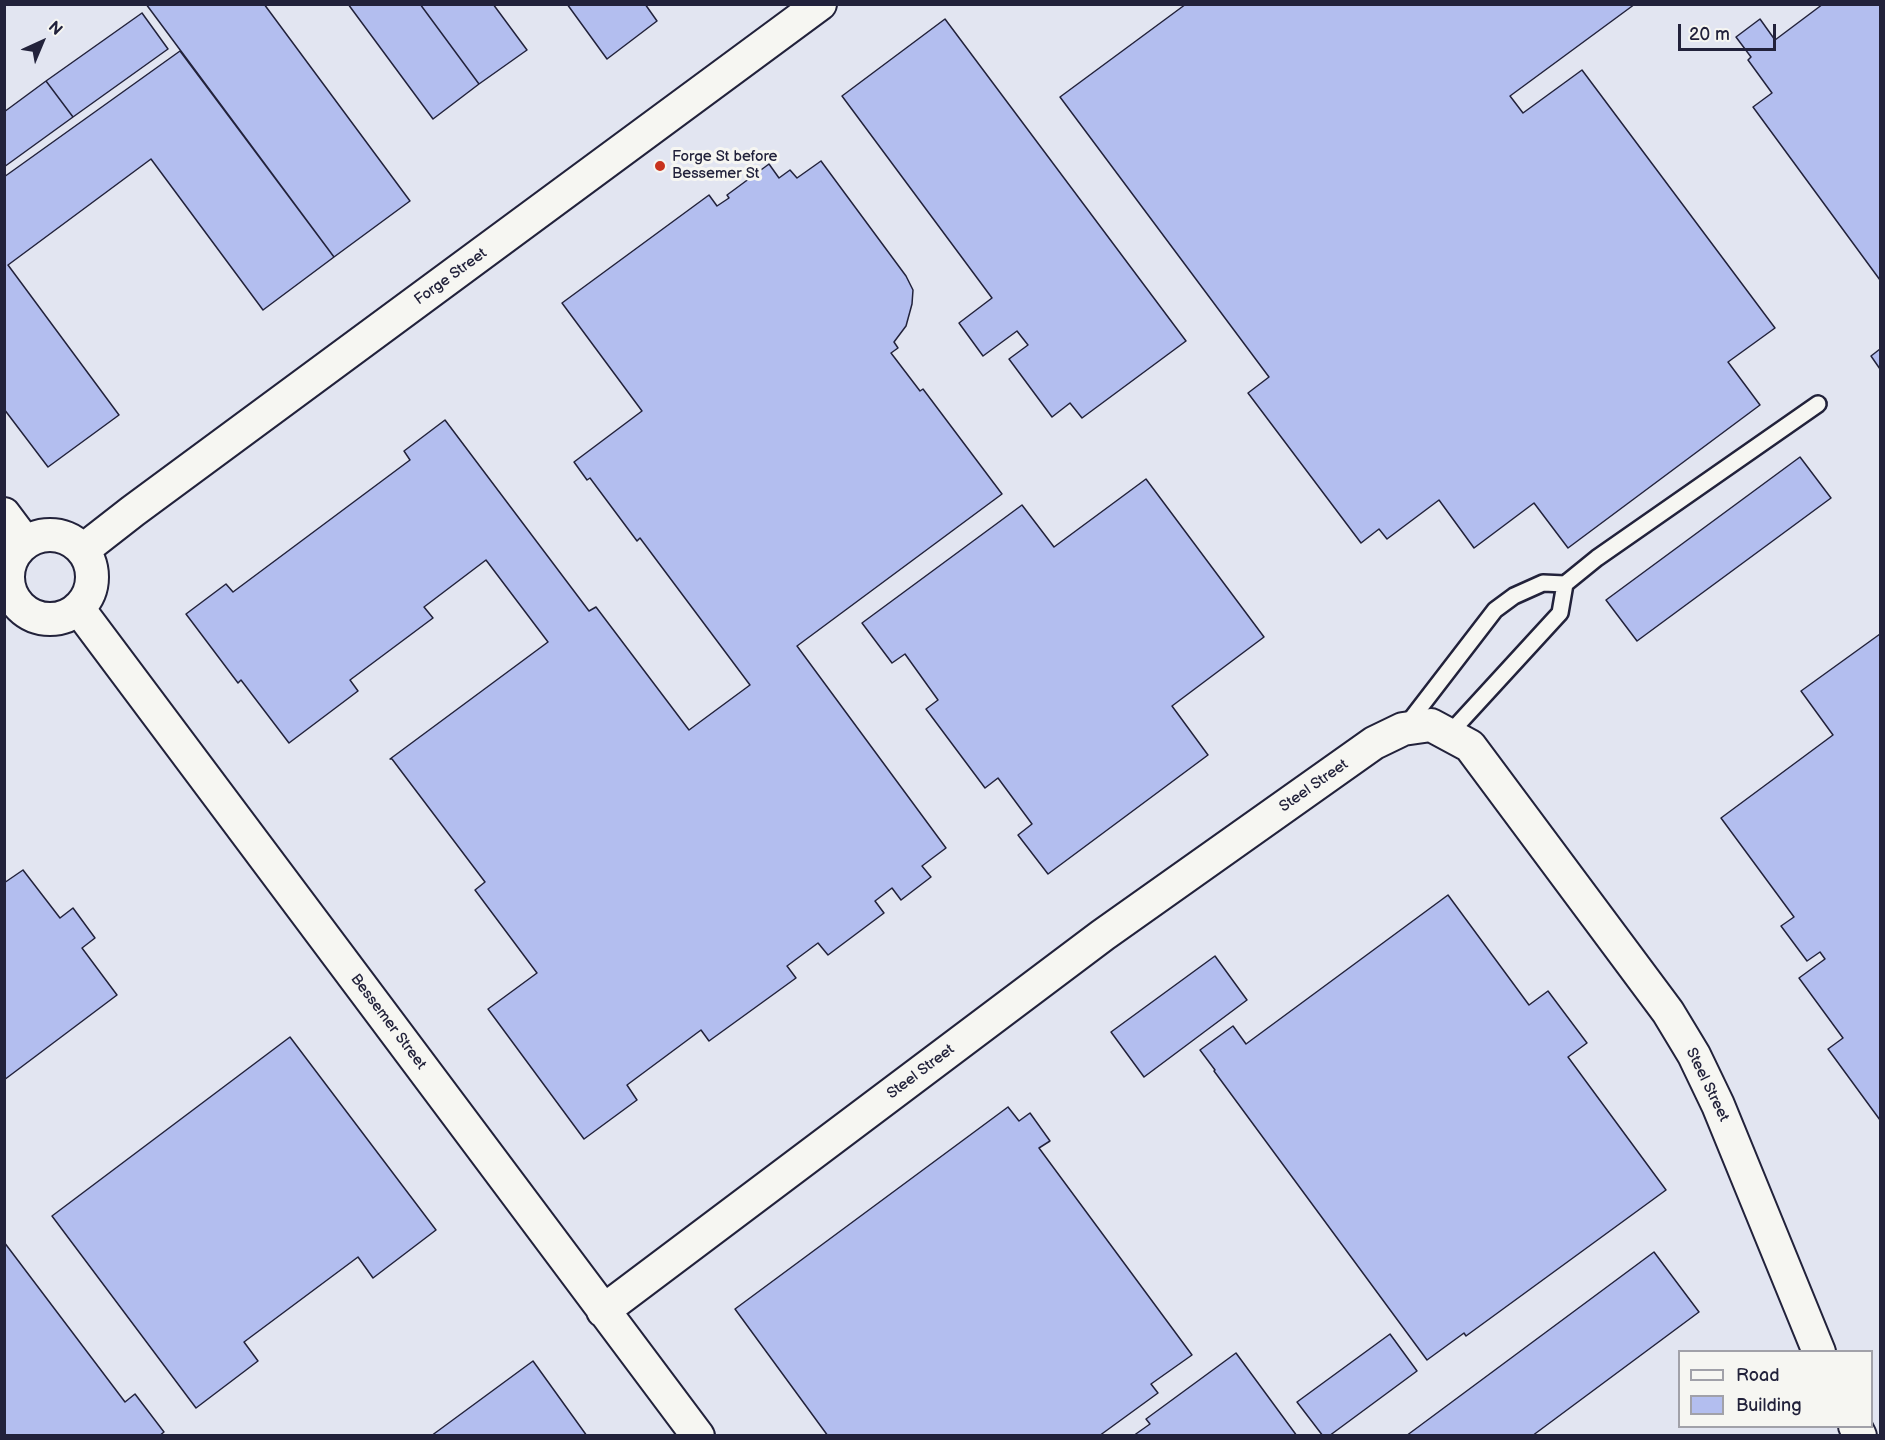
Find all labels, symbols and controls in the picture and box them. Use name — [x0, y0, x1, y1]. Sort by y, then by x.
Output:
north arrow — [12, 12, 72, 72]
scale bar — [1681, 12, 1778, 50]
text: N — [44, 18, 66, 40]
text: 20 m — [1689, 24, 1730, 45]
place label: Forge St before Bessemer St — [672, 148, 777, 183]
marker: Forge St before Bessemer St — [653, 159, 667, 173]
street label: Forge Street — [411, 245, 491, 309]
street label: Steel Street — [1276, 756, 1352, 816]
street label: Bessemer Street — [346, 971, 430, 1073]
street label: Steel Street — [884, 1041, 958, 1103]
street label: Steel Street — [1681, 1045, 1733, 1125]
legend — [1678, 1350, 1873, 1428]
text: Road — [1736, 1365, 1780, 1386]
text: Building — [1736, 1395, 1802, 1416]

